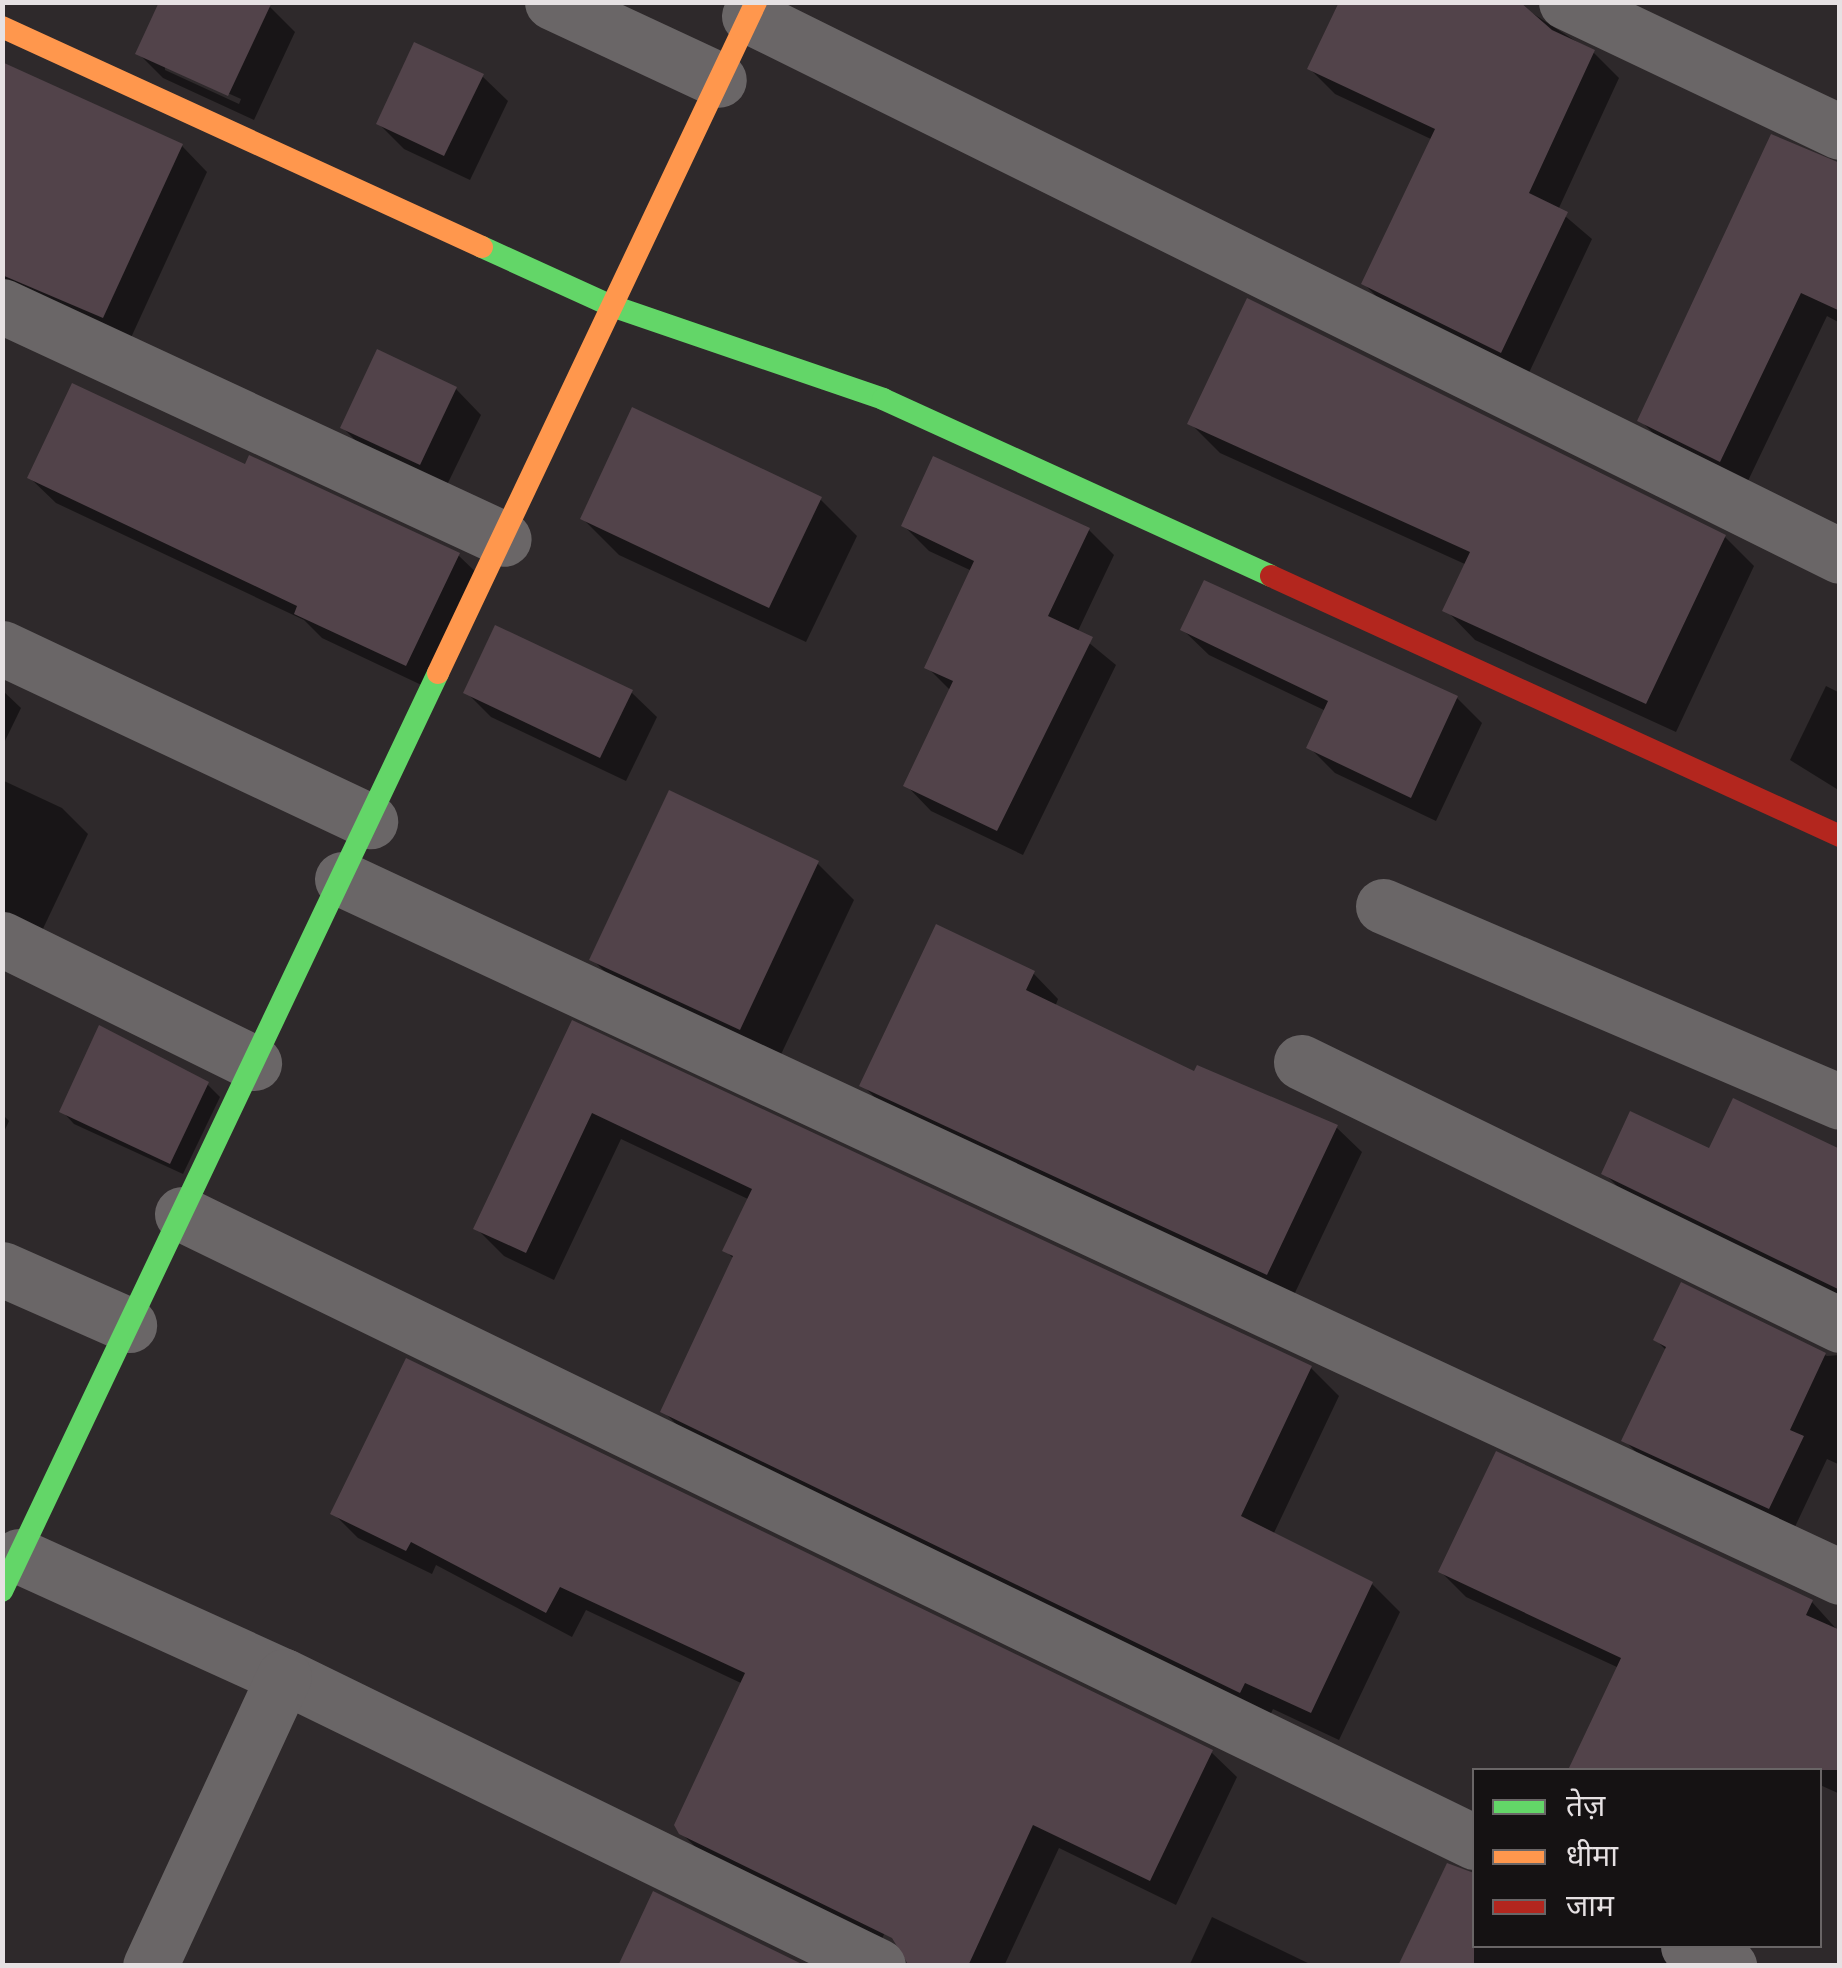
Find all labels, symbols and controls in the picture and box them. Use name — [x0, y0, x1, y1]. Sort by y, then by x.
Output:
legend — [1472, 1768, 1822, 1948]
text: तेज़ — [1566, 1787, 1605, 1823]
text: धीमा — [1566, 1837, 1618, 1873]
text: जाम — [1566, 1887, 1614, 1923]

